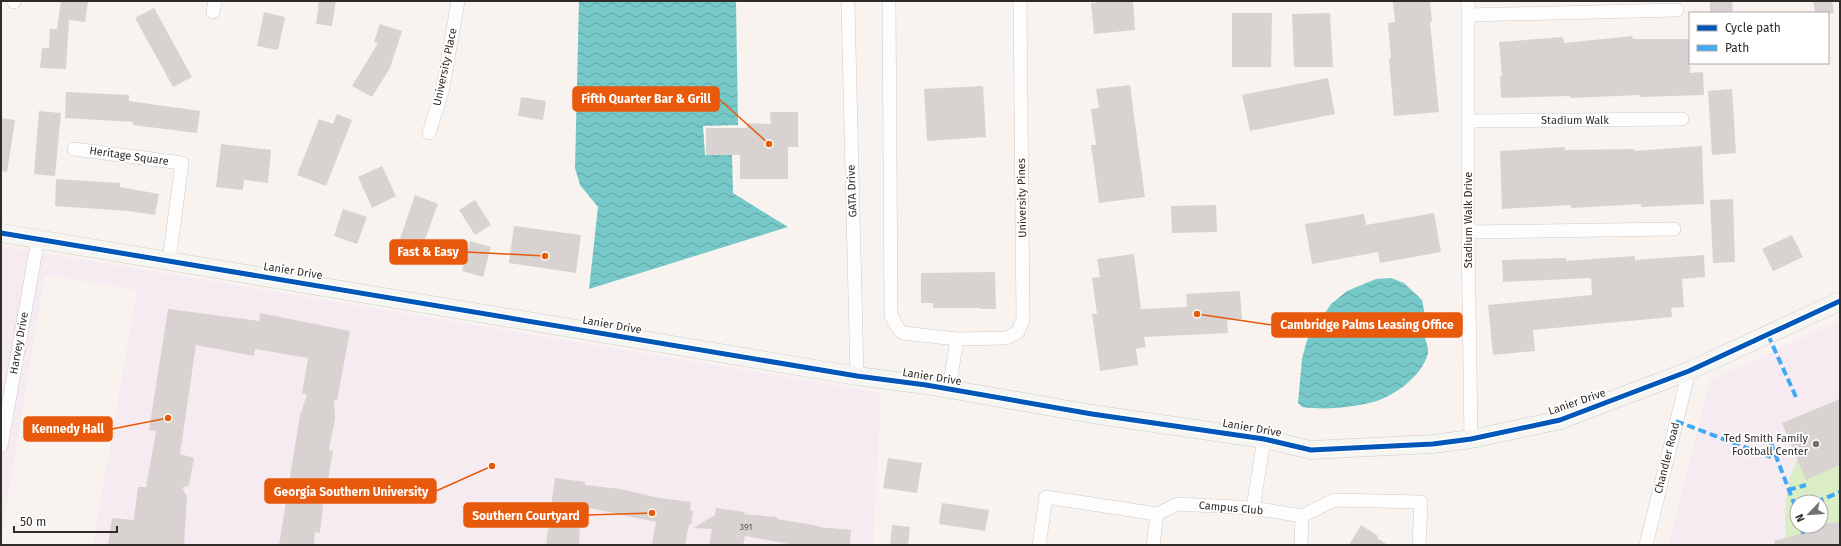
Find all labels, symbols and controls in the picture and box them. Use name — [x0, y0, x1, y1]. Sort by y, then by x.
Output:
legend — [1689, 12, 1829, 64]
text: Cycle path — [1725, 21, 1781, 35]
street label: University Place — [430, 27, 460, 107]
text: Path — [1725, 41, 1749, 55]
callout: Fifth Quarter Bar & Grill — [573, 87, 719, 111]
text: Fifth Quarter Bar & Grill — [581, 92, 711, 106]
street label: Stadium Walk — [1541, 114, 1609, 127]
street label: Heritage Square — [89, 144, 169, 168]
street label: University Pines — [1015, 158, 1029, 238]
street label: GATA Drive — [845, 164, 859, 218]
street label: Stadium Walk Drive — [1462, 172, 1475, 268]
callout: Fast & Easy — [390, 240, 467, 264]
text: Fast & Easy — [397, 245, 459, 259]
street label: Lanier Drive — [262, 260, 324, 282]
street label: Harvey Drive — [7, 311, 31, 375]
street label: Lanier Drive — [581, 313, 643, 337]
callout: Cambridge Palms Leasing Office — [1272, 313, 1462, 337]
text: Cambridge Palms Leasing Office — [1280, 318, 1454, 332]
street label: Lanier Drive — [901, 366, 963, 388]
street label: Lanier Drive — [1547, 386, 1607, 418]
street label: Lanier Drive — [1221, 416, 1283, 440]
callout: Kennedy Hall — [24, 417, 112, 441]
street label: Chandler Road — [1652, 421, 1682, 495]
text: Kennedy Hall — [32, 422, 105, 436]
place label: Ted Smith Family Football Center — [1724, 432, 1809, 458]
marker: Ted Smith Family Football Center — [1811, 439, 1821, 449]
callout: Georgia Southern University — [265, 479, 436, 503]
text: Georgia Southern University — [274, 485, 429, 499]
north arrow — [1789, 494, 1829, 534]
street label: Campus Club — [1198, 499, 1264, 517]
callout: Southern Courtyard — [464, 503, 588, 527]
scale bar — [14, 508, 117, 534]
text: Southern Courtyard — [472, 509, 580, 523]
text: N — [1793, 512, 1808, 524]
text: 50 m — [20, 515, 46, 529]
house number: 391 — [740, 522, 752, 532]

